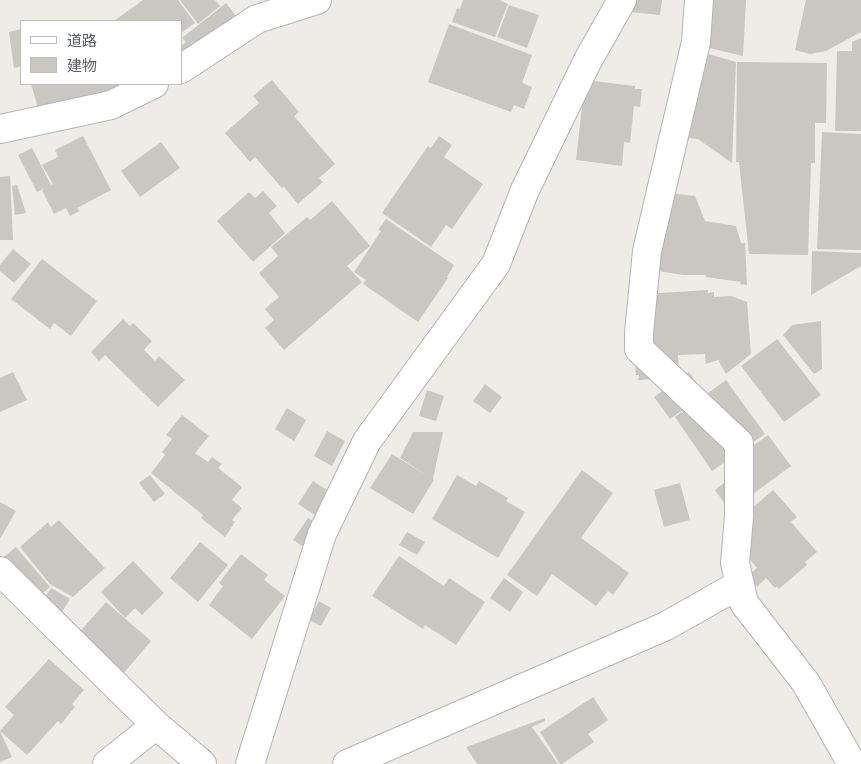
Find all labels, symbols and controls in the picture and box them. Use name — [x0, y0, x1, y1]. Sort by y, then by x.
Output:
legend — [20, 20, 182, 85]
text: 道路 — [67, 31, 97, 50]
text: 建物 — [67, 56, 97, 75]

